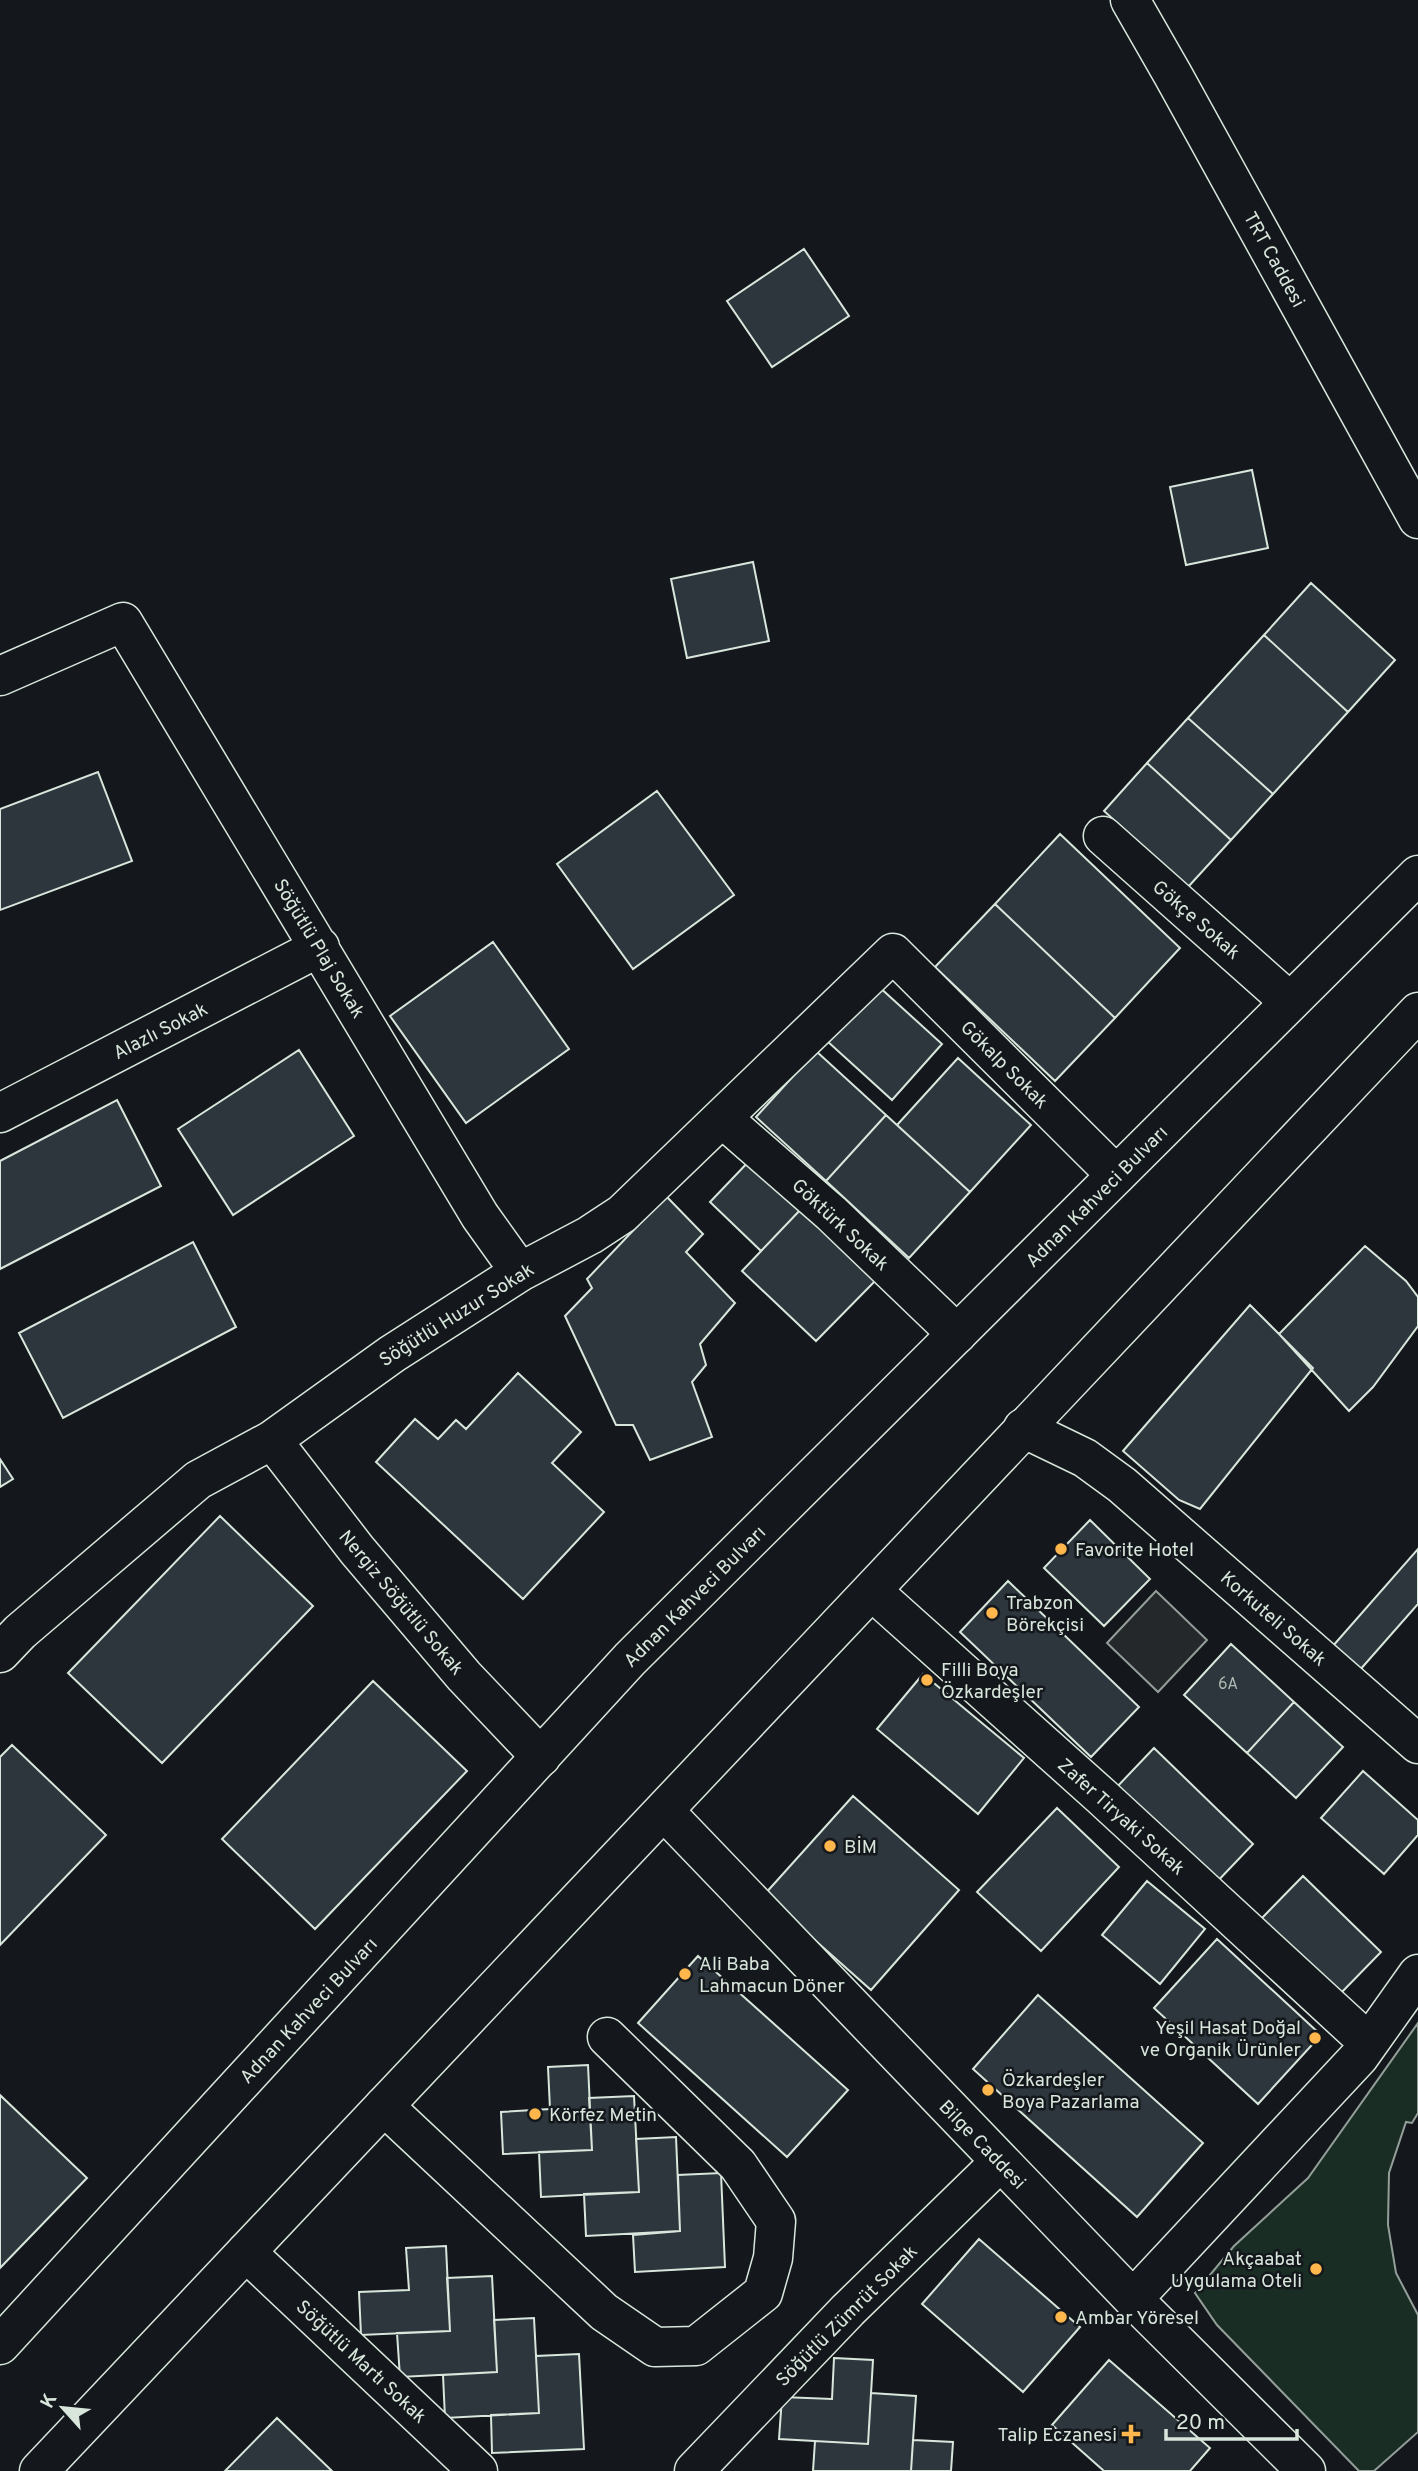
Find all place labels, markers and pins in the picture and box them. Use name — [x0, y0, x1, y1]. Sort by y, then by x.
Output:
place label: Favorite Hotel — [1075, 1539, 1194, 1563]
marker: Favorite Hotel — [1053, 1541, 1069, 1557]
place label: Trabzon Börekçisi — [1006, 1592, 1084, 1638]
marker: Trabzon Börekçisi — [984, 1605, 1000, 1621]
place label: Filli Boya Özkardeşler — [941, 1659, 1044, 1705]
marker: Filli Boya Özkardeşler — [919, 1672, 935, 1688]
place label: BİM — [844, 1835, 877, 1860]
marker: BİM — [822, 1838, 838, 1854]
place label: Ali Baba Lahmacun Döner — [699, 1953, 846, 1999]
marker: Ali Baba Lahmacun Döner — [677, 1966, 693, 1982]
place label: Yeşil Hasat Doğal ve Organik Ürünler — [1140, 2017, 1302, 2063]
marker: Yeşil Hasat Doğal ve Organik Ürünler — [1307, 2030, 1323, 2046]
place label: Özkardeşler Boya Pazarlama — [1002, 2068, 1139, 2115]
marker: Özkardeşler Boya Pazarlama — [980, 2082, 996, 2098]
place label: Körfez Metin — [549, 2104, 657, 2128]
marker: Körfez Metin — [527, 2106, 543, 2122]
place label: Akçaabat Uygulama Oteli — [1171, 2248, 1302, 2294]
marker: Akçaabat Uygulama Oteli — [1308, 2261, 1324, 2277]
place label: Ambar Yöresel — [1075, 2307, 1199, 2331]
marker: Ambar Yöresel — [1053, 2309, 1069, 2325]
place label: Talip Eczanesi — [998, 2424, 1117, 2448]
marker: Talip Eczanesi — [1123, 2426, 1139, 2442]

